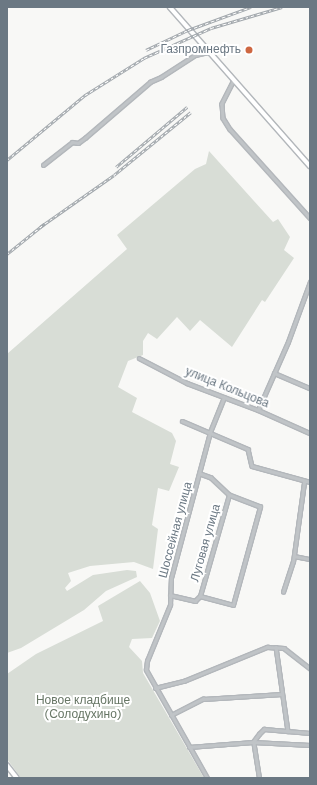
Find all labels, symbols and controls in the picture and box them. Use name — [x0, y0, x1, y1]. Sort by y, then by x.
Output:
place label: Газпромнефть — [160, 43, 241, 57]
marker: Газпромнефть — [244, 45, 254, 55]
street label: улица Кольцова — [183, 365, 271, 411]
street label: Шоссейная улица — [156, 480, 196, 580]
street label: Луговая улица — [188, 502, 224, 584]
park label: Новое кладбище (Солодухино) — [36, 694, 130, 722]

